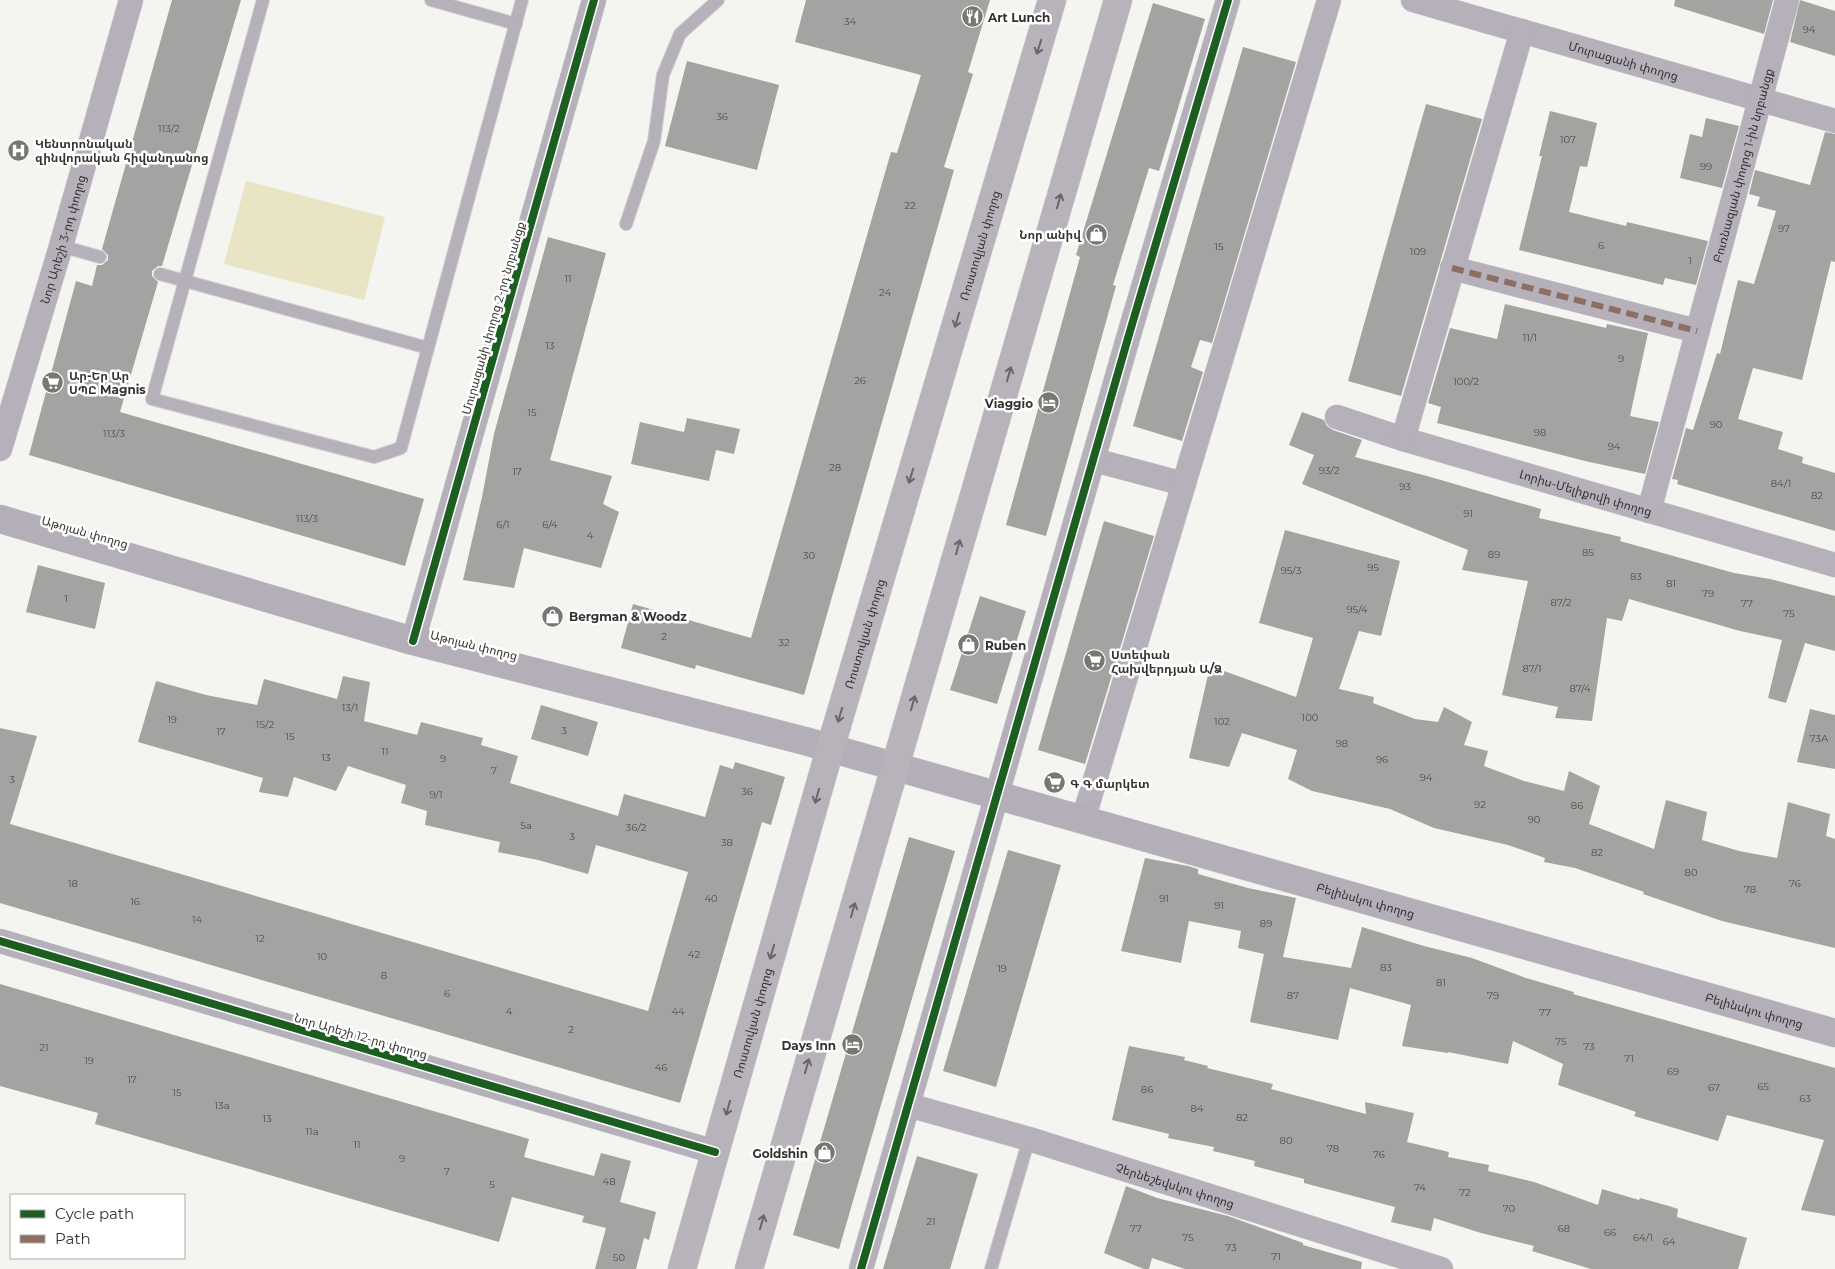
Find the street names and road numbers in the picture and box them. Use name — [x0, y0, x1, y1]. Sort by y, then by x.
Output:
street label: Մուրացանի փողոց — [1567, 37, 1680, 83]
street label: Բուռնազյան փողոց 1-ին նրբանցք — [1709, 67, 1776, 264]
street label: Նոր Արեշի 3-րդ փողոց — [37, 173, 88, 305]
street label: Ռոստովյան փողոց — [956, 188, 1003, 302]
street label: Մուրացանի փողոց 2-րդ նրբանցք — [458, 220, 528, 416]
street label: Լորիս-Մելիքովի փողոց — [1518, 466, 1654, 519]
street label: Աթոյան փողոց — [40, 512, 130, 552]
street label: Ռոստովյան փողոց — [841, 577, 888, 690]
street label: Աթոյան փողոց — [429, 627, 519, 663]
street label: Բելինսկու փողոց — [1315, 879, 1417, 921]
street label: Ռոստովյան փողոց — [729, 966, 775, 1080]
street label: Բելինսկու փողոց — [1704, 989, 1805, 1031]
street label: Նոր Արեշի 12-րդ փողոց — [293, 1010, 429, 1062]
street label: Չերնեշեվսկու փողոց — [1114, 1159, 1236, 1211]

